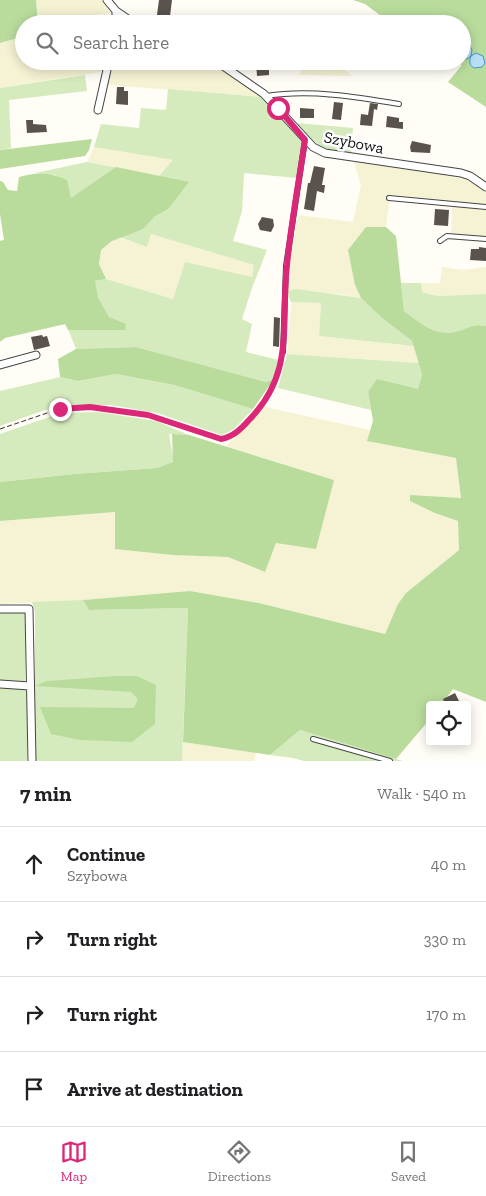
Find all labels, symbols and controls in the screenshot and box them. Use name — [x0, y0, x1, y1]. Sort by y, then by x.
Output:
search box — [15, 15, 471, 70]
icon: search — [33, 29, 61, 57]
text: Search here — [73, 31, 169, 54]
route start — [267, 97, 290, 120]
street label: Szybowa — [322, 127, 386, 158]
route end — [49, 398, 72, 421]
map controls — [426, 701, 471, 746]
button: locate — [426, 701, 471, 746]
text: 7 min — [20, 781, 71, 806]
text: Walk · 540 m — [377, 784, 466, 803]
text: Continue — [67, 843, 145, 866]
icon: ahead — [20, 850, 48, 878]
text: 40 m — [431, 855, 466, 874]
text: Szybowa — [67, 866, 128, 885]
icon: right — [20, 925, 48, 953]
text: Turn right — [67, 928, 157, 951]
text: 330 m — [424, 930, 466, 949]
icon: right — [20, 1000, 48, 1028]
text: Turn right — [67, 1003, 157, 1026]
text: 170 m — [426, 1005, 466, 1024]
icon: arrive — [20, 1075, 48, 1103]
text: Arrive at destination — [67, 1078, 243, 1101]
tab: Map — [60, 1138, 88, 1185]
tab: Directions — [208, 1138, 271, 1185]
tab: Saved — [391, 1138, 426, 1185]

